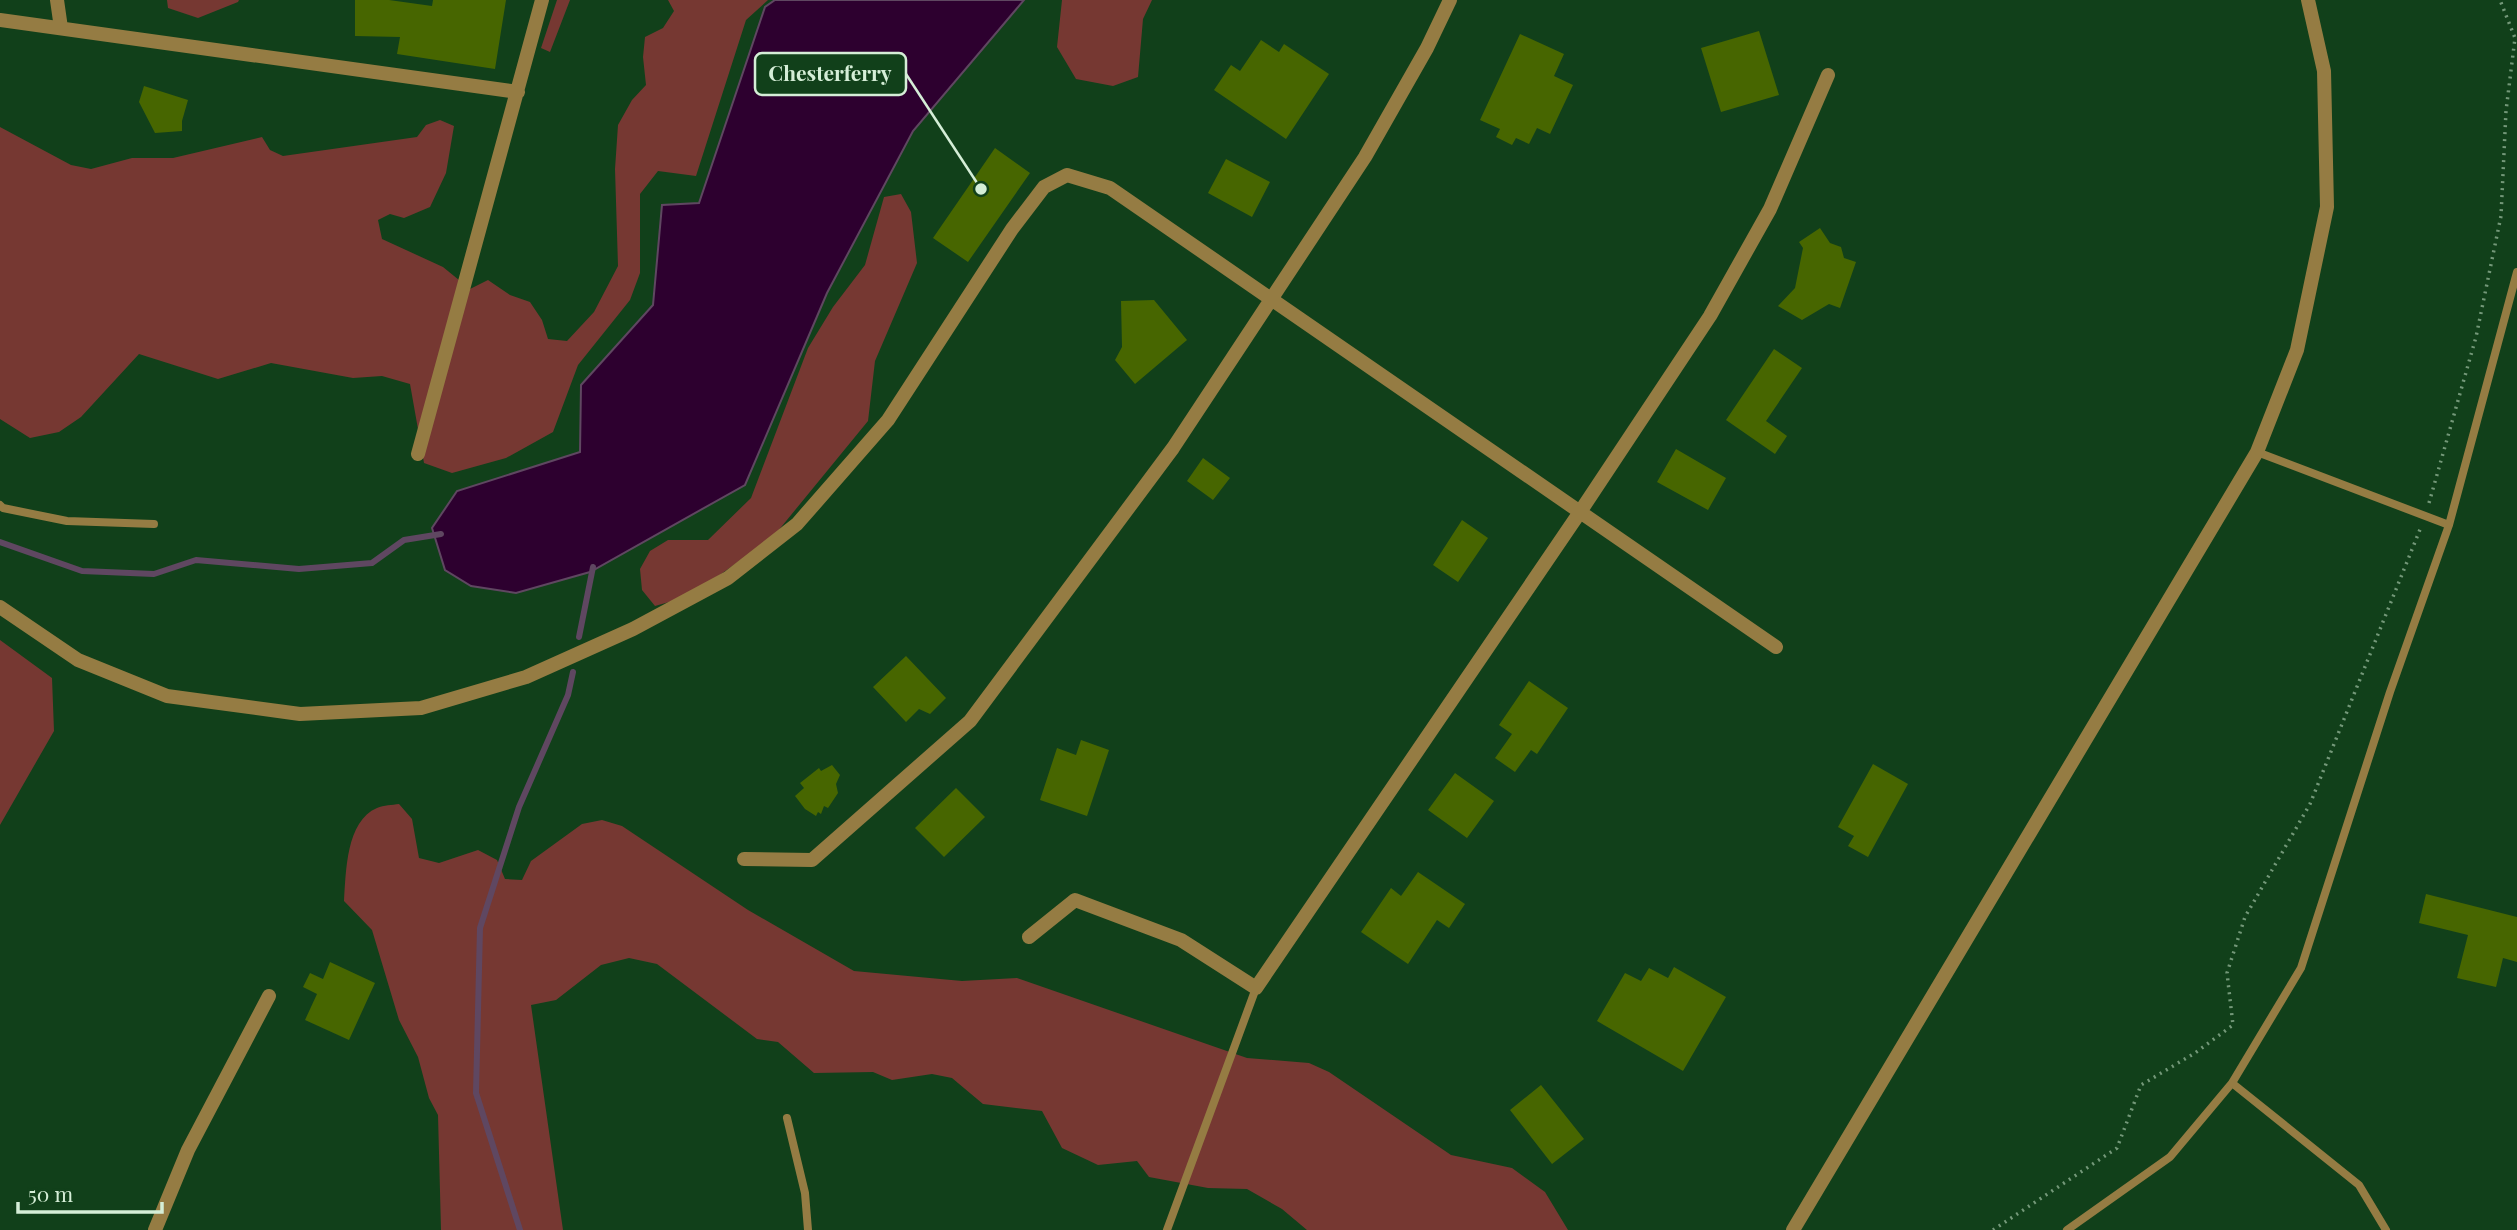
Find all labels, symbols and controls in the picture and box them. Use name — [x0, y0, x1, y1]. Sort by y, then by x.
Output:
callout: Chesterferry — [755, 53, 906, 95]
text: Chesterferry — [768, 58, 892, 86]
scale bar — [18, 1170, 161, 1214]
text: 50 m — [28, 1179, 74, 1207]

